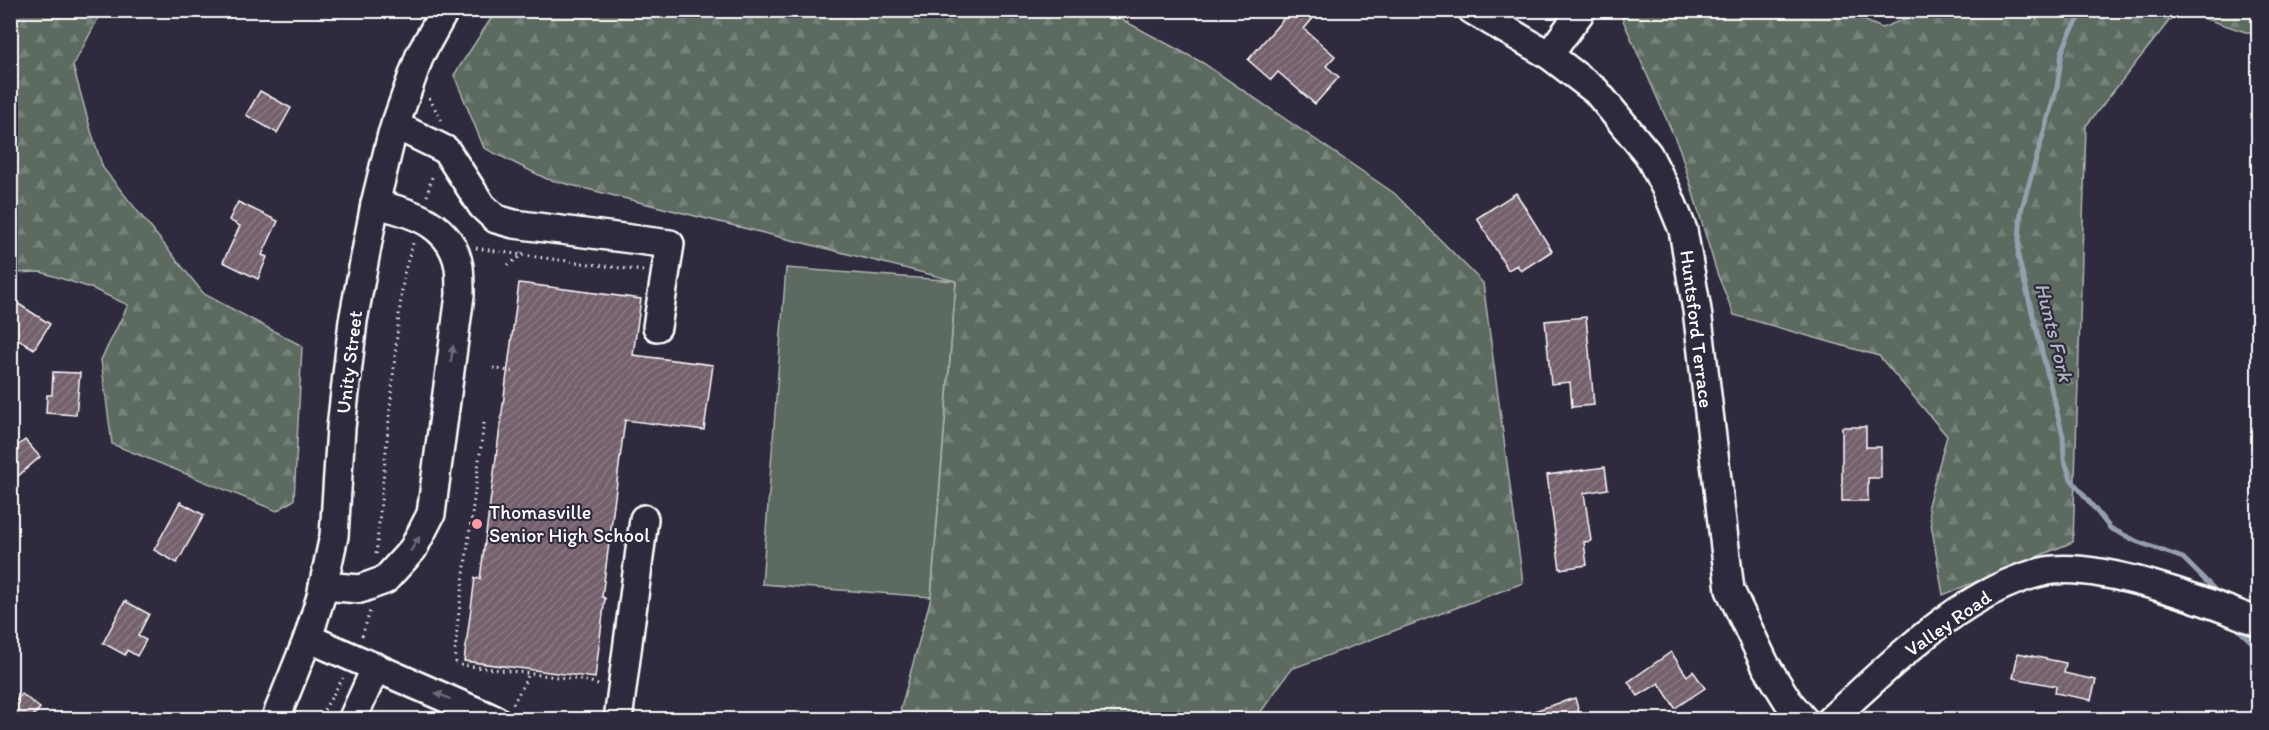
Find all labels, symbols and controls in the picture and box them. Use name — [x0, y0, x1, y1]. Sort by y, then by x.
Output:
street label: Huntsford Terrace — [1675, 249, 1719, 409]
water label: Hunts Fork — [2030, 280, 2079, 385]
street label: Unity Street — [331, 309, 367, 415]
one-way arrow — [447, 345, 456, 364]
place label: Thomasville Senior High School — [489, 500, 650, 547]
marker: Thomasville Senior High School — [470, 517, 484, 531]
one-way arrow — [410, 535, 420, 552]
street label: Valley Road — [1900, 585, 1996, 661]
one-way arrow — [433, 691, 451, 701]

